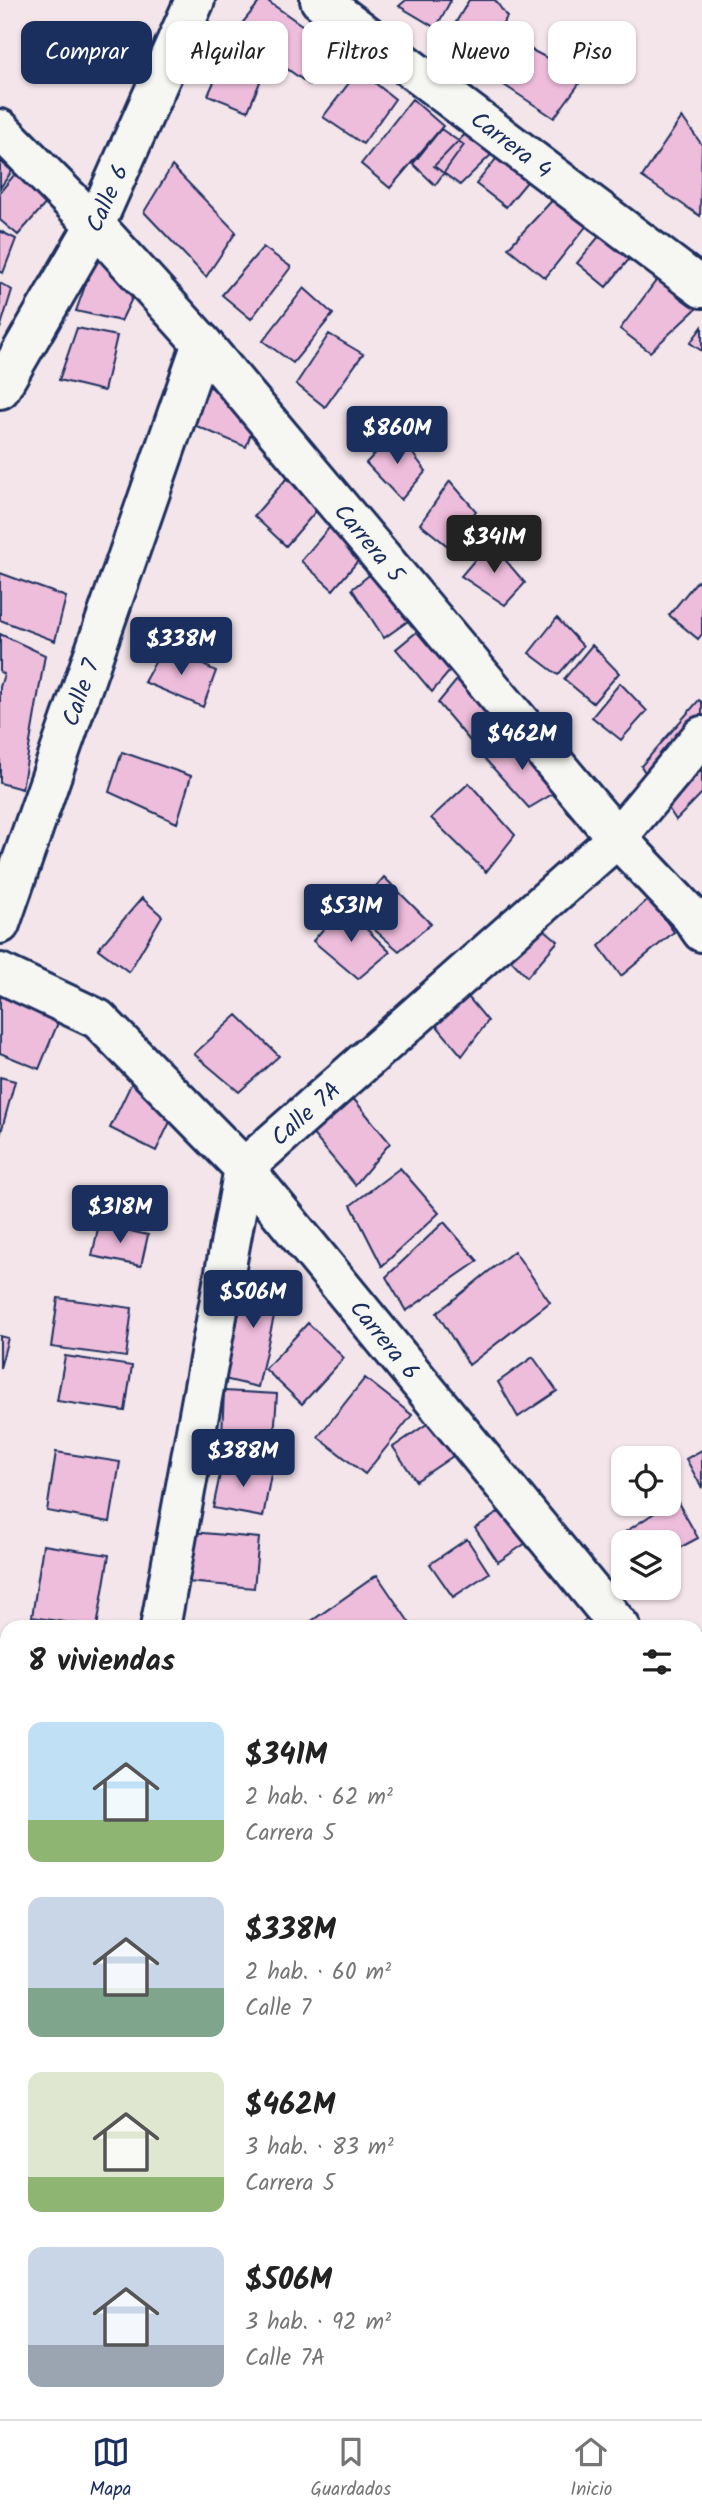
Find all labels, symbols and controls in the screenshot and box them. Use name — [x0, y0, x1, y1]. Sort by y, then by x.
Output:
chip: Comprar — [21, 21, 152, 84]
chip: Alquilar — [166, 21, 288, 84]
chip: Filtros — [302, 21, 413, 84]
chip: Nuevo — [427, 21, 534, 84]
chip: Piso — [548, 21, 636, 84]
street label: Carrera 4 — [461, 102, 560, 190]
street label: Calle 6 — [76, 158, 141, 239]
pin: $860M — [348, 406, 446, 466]
text: $860M — [363, 411, 431, 447]
street label: Carrera 5 — [323, 495, 415, 594]
pin: $341M — [445, 516, 543, 575]
text: $341M — [462, 520, 526, 556]
pin: $338M — [132, 618, 230, 677]
text: $338M — [146, 622, 216, 658]
street label: Calle 7 — [52, 653, 112, 732]
pin: $462M — [473, 712, 571, 772]
text: $462M — [487, 717, 557, 753]
pin: $531M — [302, 884, 400, 944]
text: $531M — [320, 889, 382, 925]
street label: Calle 7A — [262, 1072, 351, 1157]
pin: $318M — [71, 1186, 169, 1245]
text: $318M — [88, 1190, 152, 1226]
pin: $506M — [204, 1270, 302, 1330]
text: $506M — [220, 1275, 286, 1311]
street label: Carrera 6 — [339, 1292, 429, 1390]
pin: $388M — [194, 1430, 292, 1489]
text: $388M — [208, 1434, 278, 1470]
map controls — [611, 1446, 681, 1600]
button: locate — [611, 1446, 681, 1516]
button: layers — [611, 1530, 681, 1600]
text: 8 viviendas — [28, 1638, 175, 1686]
icon: filters — [638, 1643, 676, 1681]
text: $341M — [245, 1732, 327, 1780]
icon: home — [84, 1750, 168, 1834]
text: 2 hab. · 62 m² — [245, 1780, 393, 1816]
text: Carrera 5 — [245, 1816, 335, 1852]
text: $338M — [245, 1907, 336, 1955]
icon: home — [84, 1925, 168, 2009]
text: 2 hab. · 60 m² — [245, 1955, 391, 1991]
text: Calle 7 — [245, 1991, 311, 2027]
text: $462M — [245, 2082, 336, 2130]
icon: home — [84, 2100, 168, 2184]
text: 3 hab. · 83 m² — [245, 2130, 394, 2166]
text: Carrera 5 — [245, 2166, 335, 2202]
text: $506M — [245, 2257, 332, 2305]
icon: home — [84, 2275, 168, 2359]
text: 3 hab. · 92 m² — [245, 2305, 391, 2341]
text: Calle 7A — [245, 2341, 325, 2377]
tab: Mapa — [90, 2433, 131, 2505]
tab: Guardados — [311, 2433, 391, 2505]
tab: Inicio — [570, 2433, 612, 2505]

